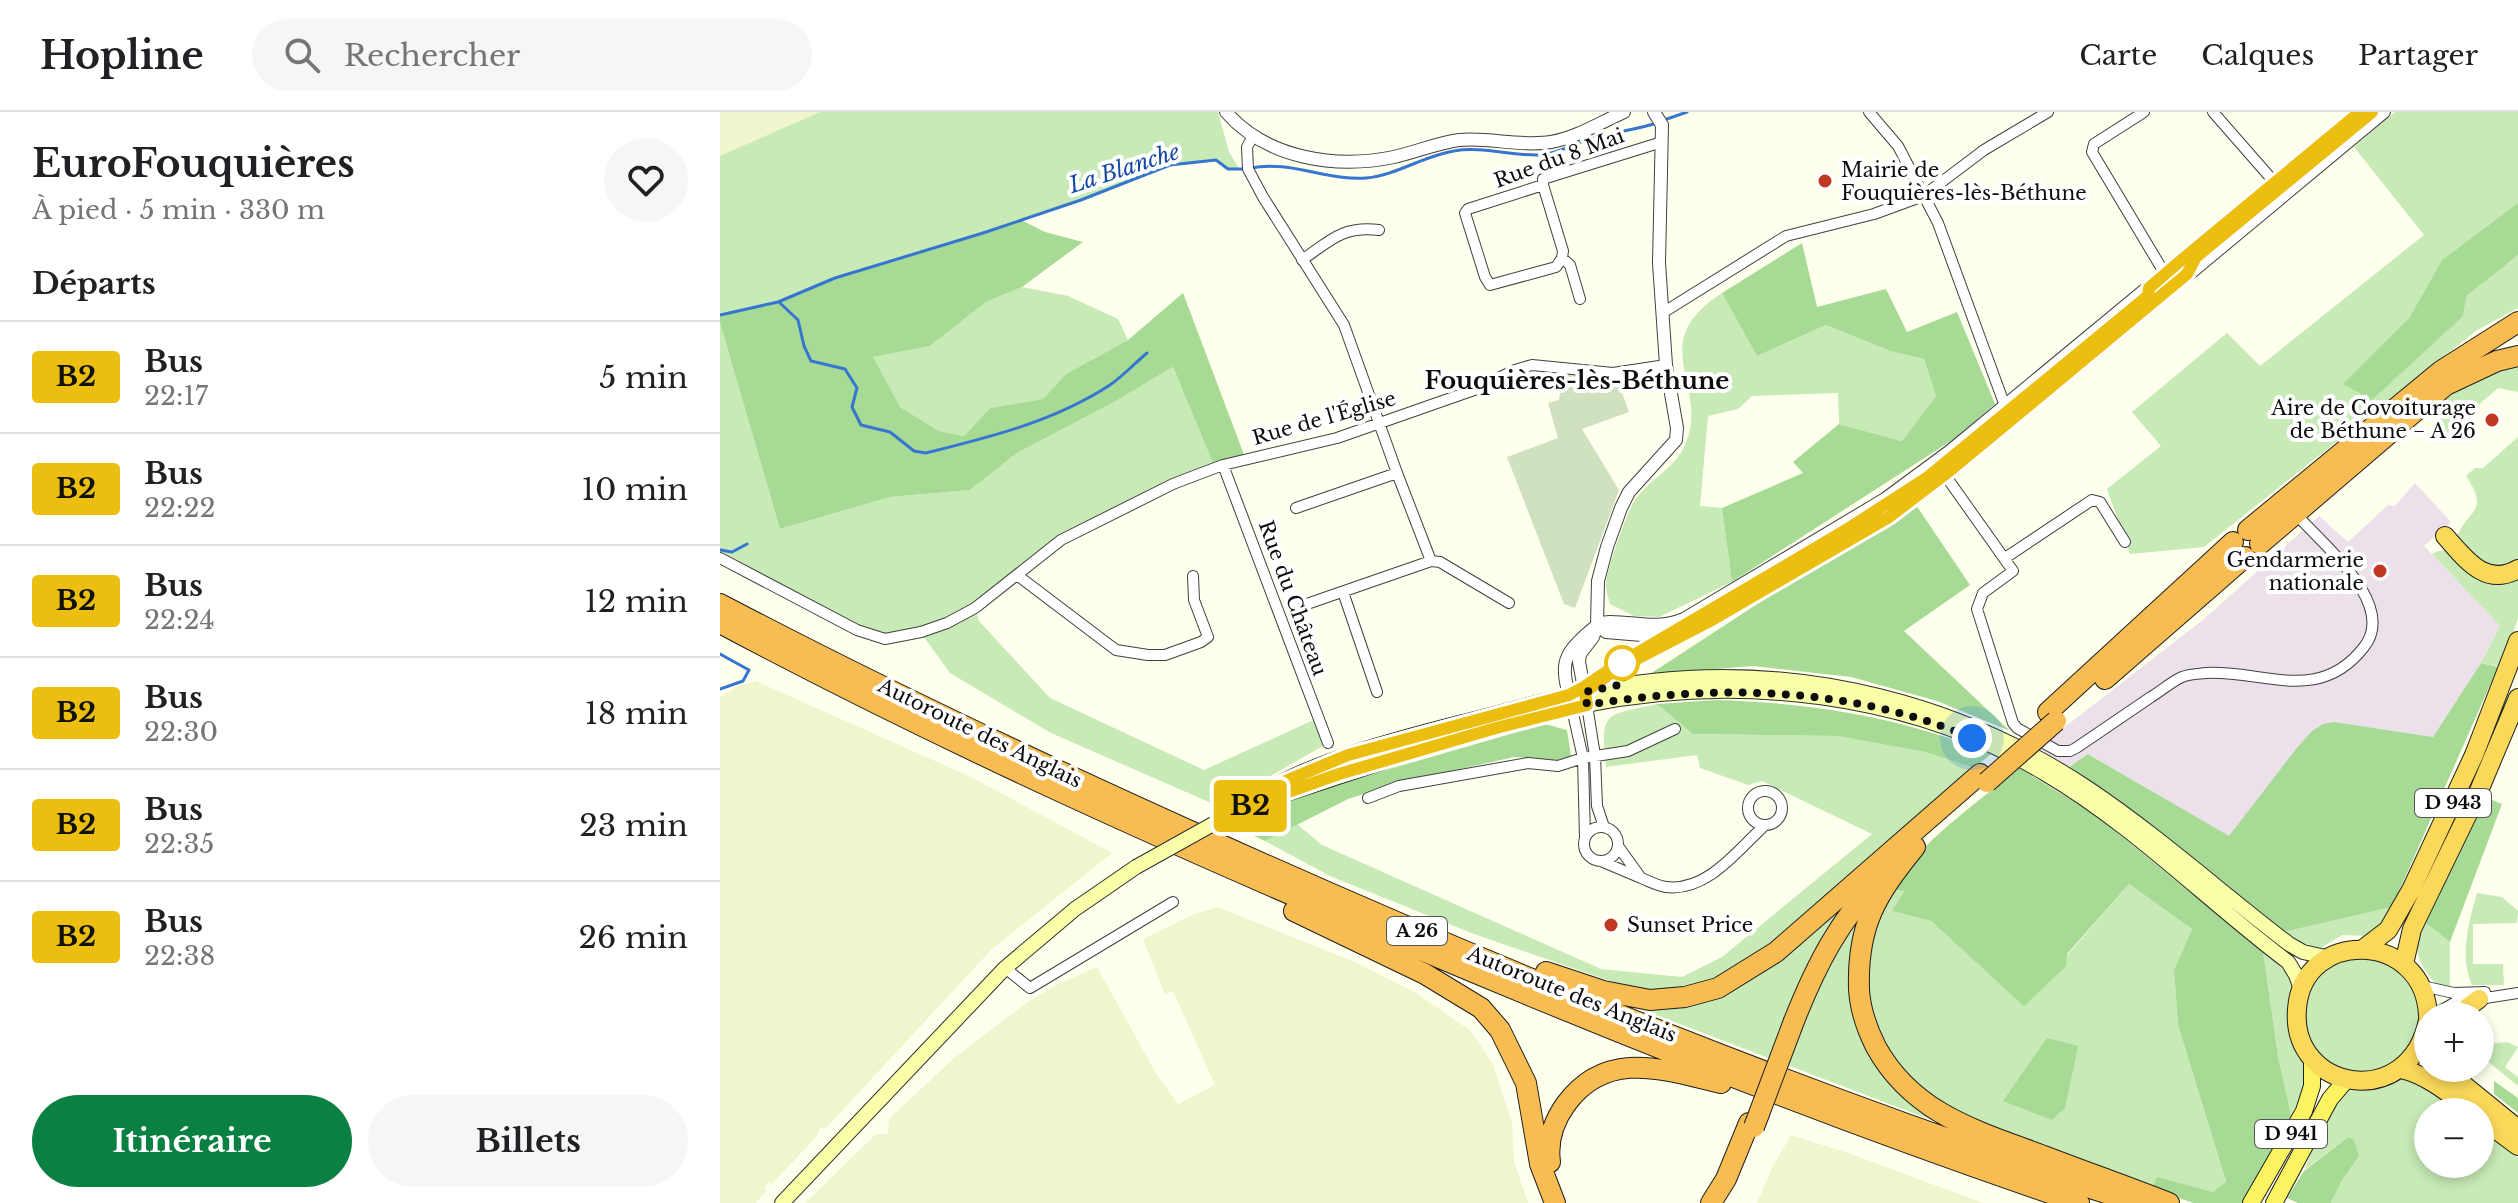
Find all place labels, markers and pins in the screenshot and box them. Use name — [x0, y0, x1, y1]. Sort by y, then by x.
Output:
place label: Mairie de Fouquières-lès-Béthune — [1841, 158, 2087, 205]
marker: Mairie de Fouquières-lès-Béthune — [1816, 172, 1834, 190]
place label: Aire de Covoiturage de Béthune − A 26 — [2270, 396, 2476, 443]
marker: Aire de Covoiturage de Béthune − A 26 — [2483, 411, 2501, 429]
place label: Gendarmerie nationale — [2227, 548, 2364, 595]
marker: Gendarmerie nationale — [2371, 562, 2389, 580]
unlabelled marker — [1605, 646, 1639, 680]
place label: Sunset Price — [1627, 913, 1753, 937]
marker: Sunset Price — [1602, 916, 1620, 934]

